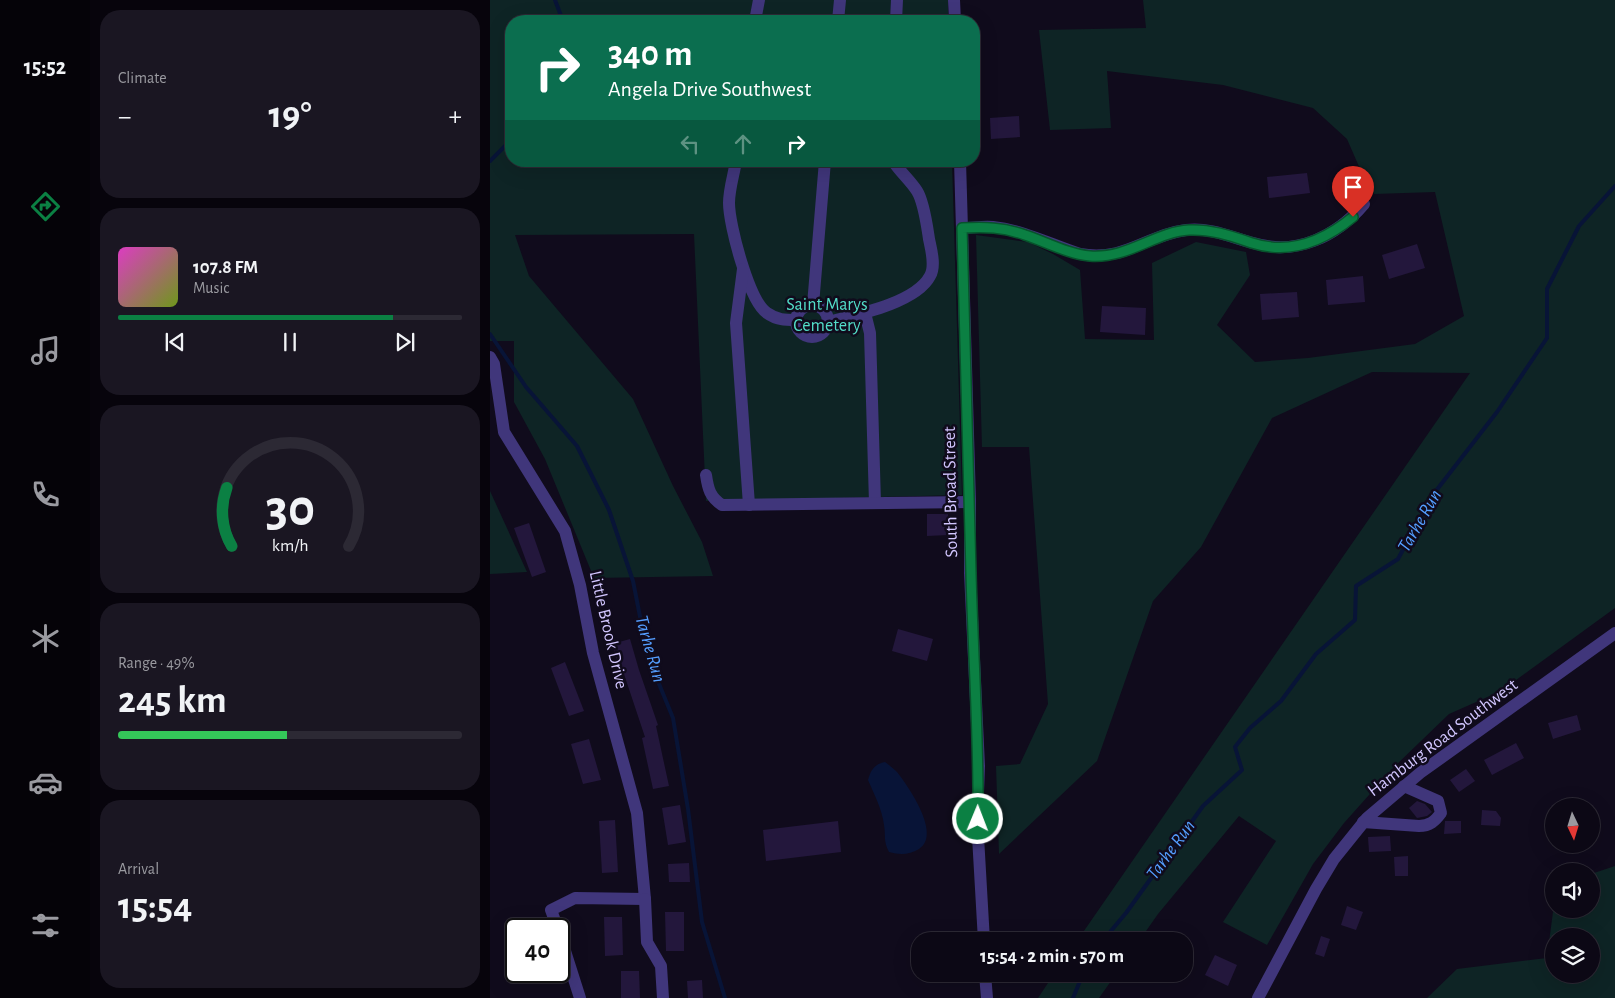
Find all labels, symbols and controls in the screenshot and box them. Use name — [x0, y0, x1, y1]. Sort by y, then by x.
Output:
icon: right — [525, 35, 590, 100]
text: 340 m — [608, 37, 692, 72]
text: 15:52 — [24, 56, 66, 78]
text: Climate — [118, 70, 167, 86]
text: Angela Drive Southwest — [608, 78, 811, 100]
text: 19° — [268, 97, 312, 135]
text: − — [118, 103, 131, 131]
text: + — [449, 103, 462, 131]
icon: left — [676, 130, 704, 158]
icon: ahead — [729, 130, 757, 158]
icon: right — [782, 130, 810, 158]
pin — [1332, 166, 1374, 217]
icon: arrive — [1339, 173, 1367, 201]
icon: directions — [28, 189, 63, 224]
text: 107.8 FM — [193, 258, 258, 277]
text: Music — [193, 280, 229, 296]
park label: Saint Marys Cemetery — [786, 296, 868, 335]
icon: previous — [161, 328, 189, 356]
icon: pause — [276, 328, 304, 356]
icon: next — [391, 328, 419, 356]
icon: music — [28, 333, 63, 368]
street label: South Broad Street — [941, 426, 961, 558]
icon: phone — [28, 477, 63, 512]
text: 30 — [265, 483, 315, 535]
water label: Tarhe Run — [1395, 487, 1445, 555]
text: km/h — [272, 537, 308, 555]
street label: Little Brook Drive — [586, 569, 630, 691]
water label: Tarhe Run — [631, 613, 669, 685]
icon: climate — [28, 621, 63, 656]
text: Range · 49% — [118, 655, 195, 671]
street label: Hamburg Road Southwest — [1365, 676, 1522, 800]
text: 245 km — [118, 682, 227, 720]
icon: car — [28, 765, 63, 800]
position arrow — [951, 792, 1003, 844]
north arrow — [1545, 798, 1600, 852]
map controls — [1545, 798, 1600, 983]
water label: Tarhe Run — [1143, 817, 1199, 883]
text: Arrival — [118, 861, 159, 877]
button: sound — [1545, 863, 1600, 918]
text: 15:54 — [118, 888, 192, 926]
icon: filters — [28, 908, 63, 943]
speed limit sign: 40 — [505, 918, 570, 983]
button: layers — [1545, 928, 1600, 983]
text: 15:54 · 2 min · 570 m — [980, 947, 1124, 966]

